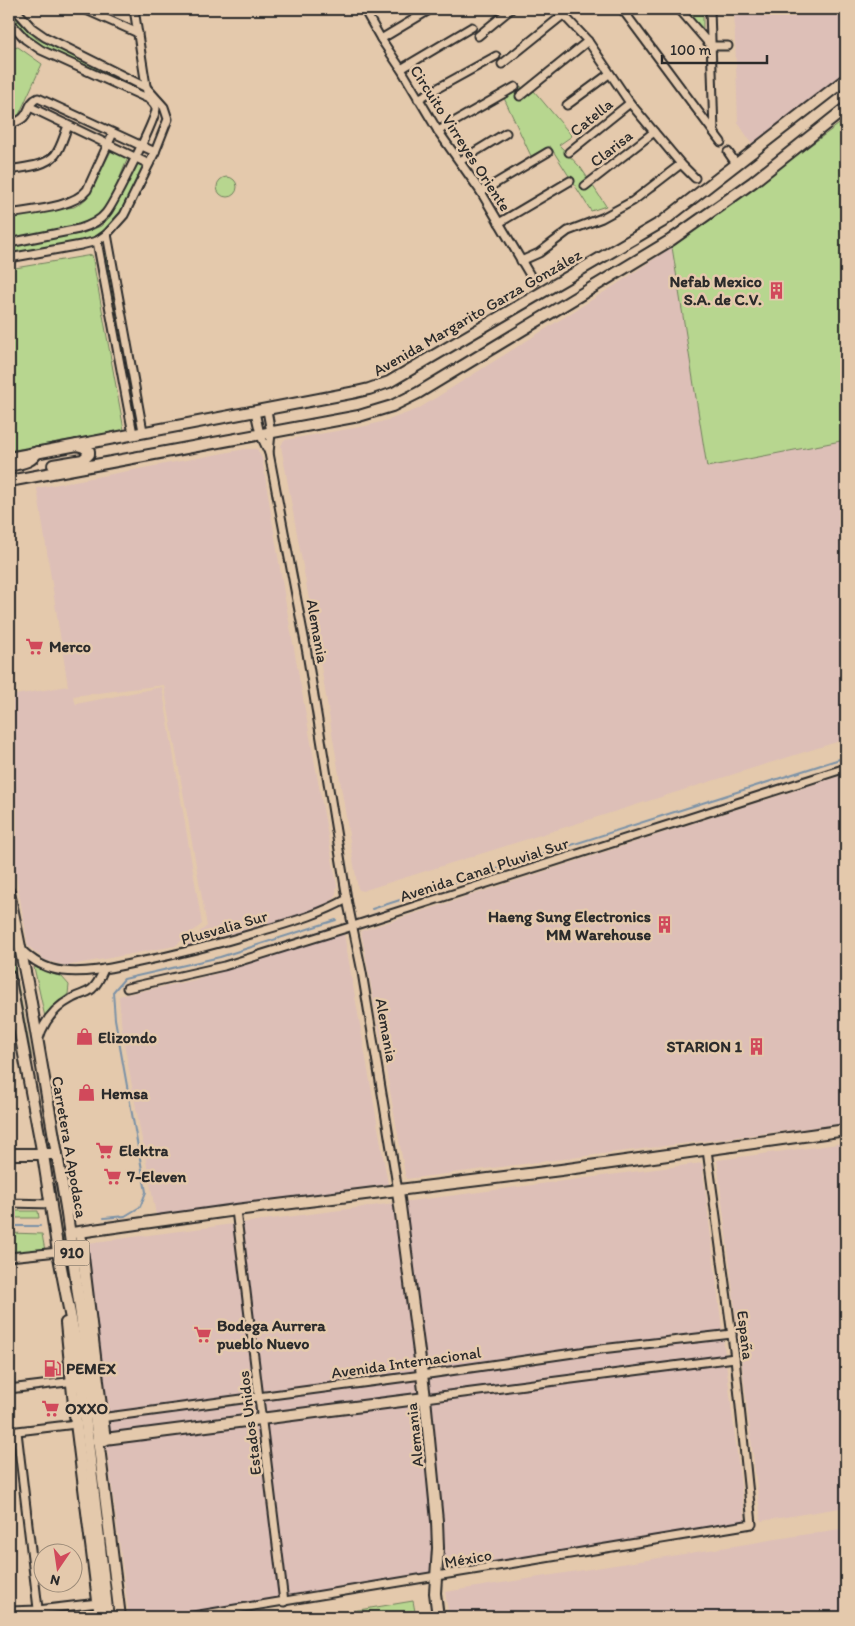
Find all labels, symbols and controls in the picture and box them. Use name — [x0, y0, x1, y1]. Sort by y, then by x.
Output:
scale bar — [662, 32, 768, 64]
text: 100 m — [670, 41, 712, 59]
street label: Circuito Virreyes Oriente — [406, 62, 515, 215]
street label: Catella — [566, 94, 617, 140]
street label: Clarisa — [586, 125, 637, 171]
street label: Avenida Margarito Garza González — [370, 245, 585, 380]
place label: Nefab Mexico S.A. de C.V. — [669, 272, 762, 309]
building icon: Nefab Mexico S.A. de C.V. — [766, 280, 786, 300]
street label: Alemania — [303, 598, 333, 665]
supermarket icon: Merco — [25, 636, 45, 656]
place label: Merco — [49, 637, 91, 656]
street label: Avenida Canal Pluvial Sur — [397, 833, 572, 906]
street label: Plusvalia Sur — [179, 906, 270, 949]
place label: Haeng Sung Electronics MM Warehouse — [488, 907, 651, 944]
building icon: Haeng Sung Electronics MM Warehouse — [655, 915, 675, 935]
street label: Alemania — [372, 997, 402, 1064]
shop icon: Elizondo — [74, 1027, 94, 1047]
place label: Elizondo — [98, 1028, 157, 1047]
building icon: STARION 1 — [746, 1036, 766, 1056]
place label: STARION 1 — [666, 1037, 743, 1056]
street label: Carretera A Apodaca — [48, 1075, 91, 1220]
shop icon: Hemsa — [77, 1083, 97, 1103]
place label: Hemsa — [101, 1084, 148, 1103]
supermarket icon: Elektra — [95, 1140, 115, 1160]
place label: Elektra — [119, 1141, 169, 1160]
supermarket icon: 7-Eleven — [103, 1166, 123, 1186]
place label: 7-Eleven — [126, 1167, 187, 1186]
road number: 910 — [54, 1240, 90, 1266]
street label: España — [733, 1310, 758, 1361]
place label: Bodega Aurrera pueblo Nuevo — [216, 1316, 326, 1354]
supermarket icon: Bodega Aurrera pueblo Nuevo — [193, 1324, 213, 1344]
street label: Avenida Internacional — [330, 1343, 483, 1382]
fuel station icon: PEMEX — [42, 1358, 62, 1378]
place label: PEMEX — [66, 1359, 117, 1378]
street label: Estados Unidos — [234, 1370, 265, 1476]
supermarket icon: OXXO — [41, 1398, 61, 1418]
place label: OXXO — [65, 1399, 108, 1418]
street label: Alemania — [402, 1401, 427, 1468]
north arrow — [32, 1544, 82, 1594]
street label: México — [443, 1545, 493, 1572]
text: N — [49, 1571, 62, 1590]

